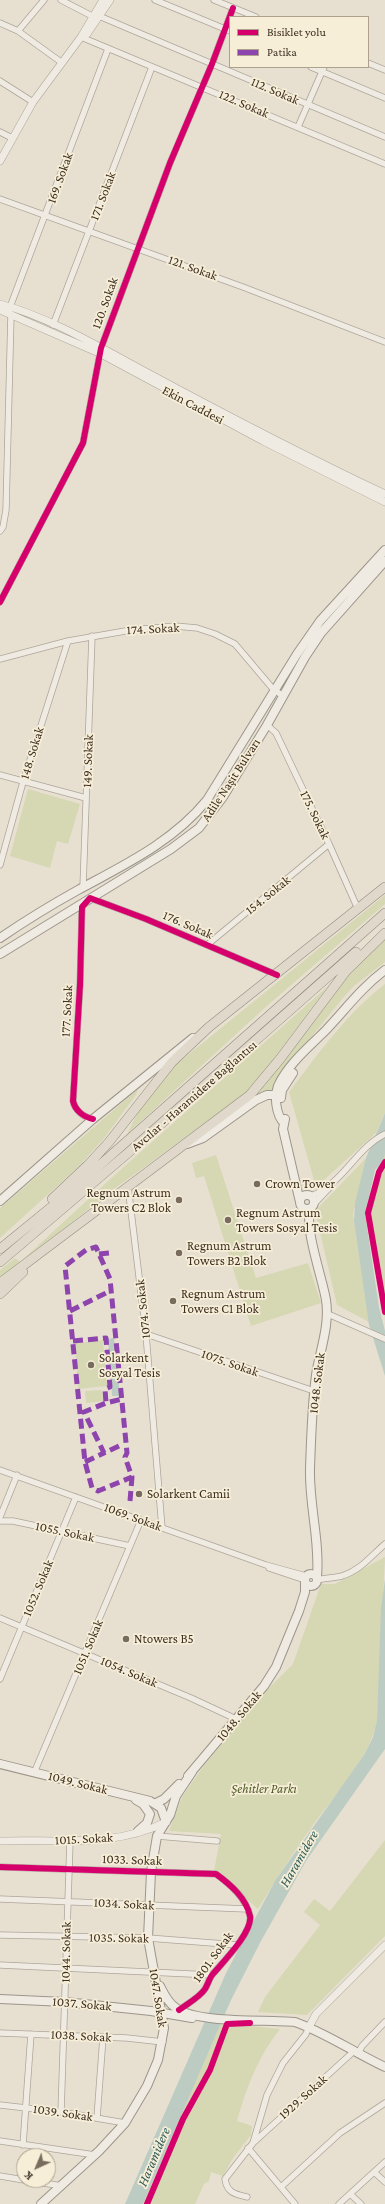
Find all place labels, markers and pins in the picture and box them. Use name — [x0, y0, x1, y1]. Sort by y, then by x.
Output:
place label: Crown Tower — [265, 1176, 335, 1192]
marker: Crown Tower — [252, 1179, 262, 1189]
place label: Regnum Astrum Towers C2 Blok — [86, 1185, 171, 1216]
marker: Regnum Astrum Towers C2 Blok — [174, 1195, 184, 1205]
place label: Regnum Astrum Towers Sosyal Tesis — [236, 1205, 337, 1236]
marker: Regnum Astrum Towers Sosyal Tesis — [223, 1215, 233, 1225]
place label: Regnum Astrum Towers B2 Blok — [187, 1238, 272, 1269]
marker: Regnum Astrum Towers B2 Blok — [174, 1248, 184, 1258]
place label: Regnum Astrum Towers C1 Blok — [181, 1286, 266, 1317]
marker: Regnum Astrum Towers C1 Blok — [168, 1296, 178, 1306]
place label: Solarkent Sosyal Tesis — [99, 1350, 160, 1381]
marker: Solarkent Sosyal Tesis — [86, 1360, 96, 1370]
place label: Solarkent Camii — [147, 1486, 230, 1502]
marker: Solarkent Camii — [134, 1489, 144, 1499]
place label: Ntowers B5 — [134, 1631, 194, 1647]
marker: Ntowers B5 — [121, 1634, 131, 1644]

